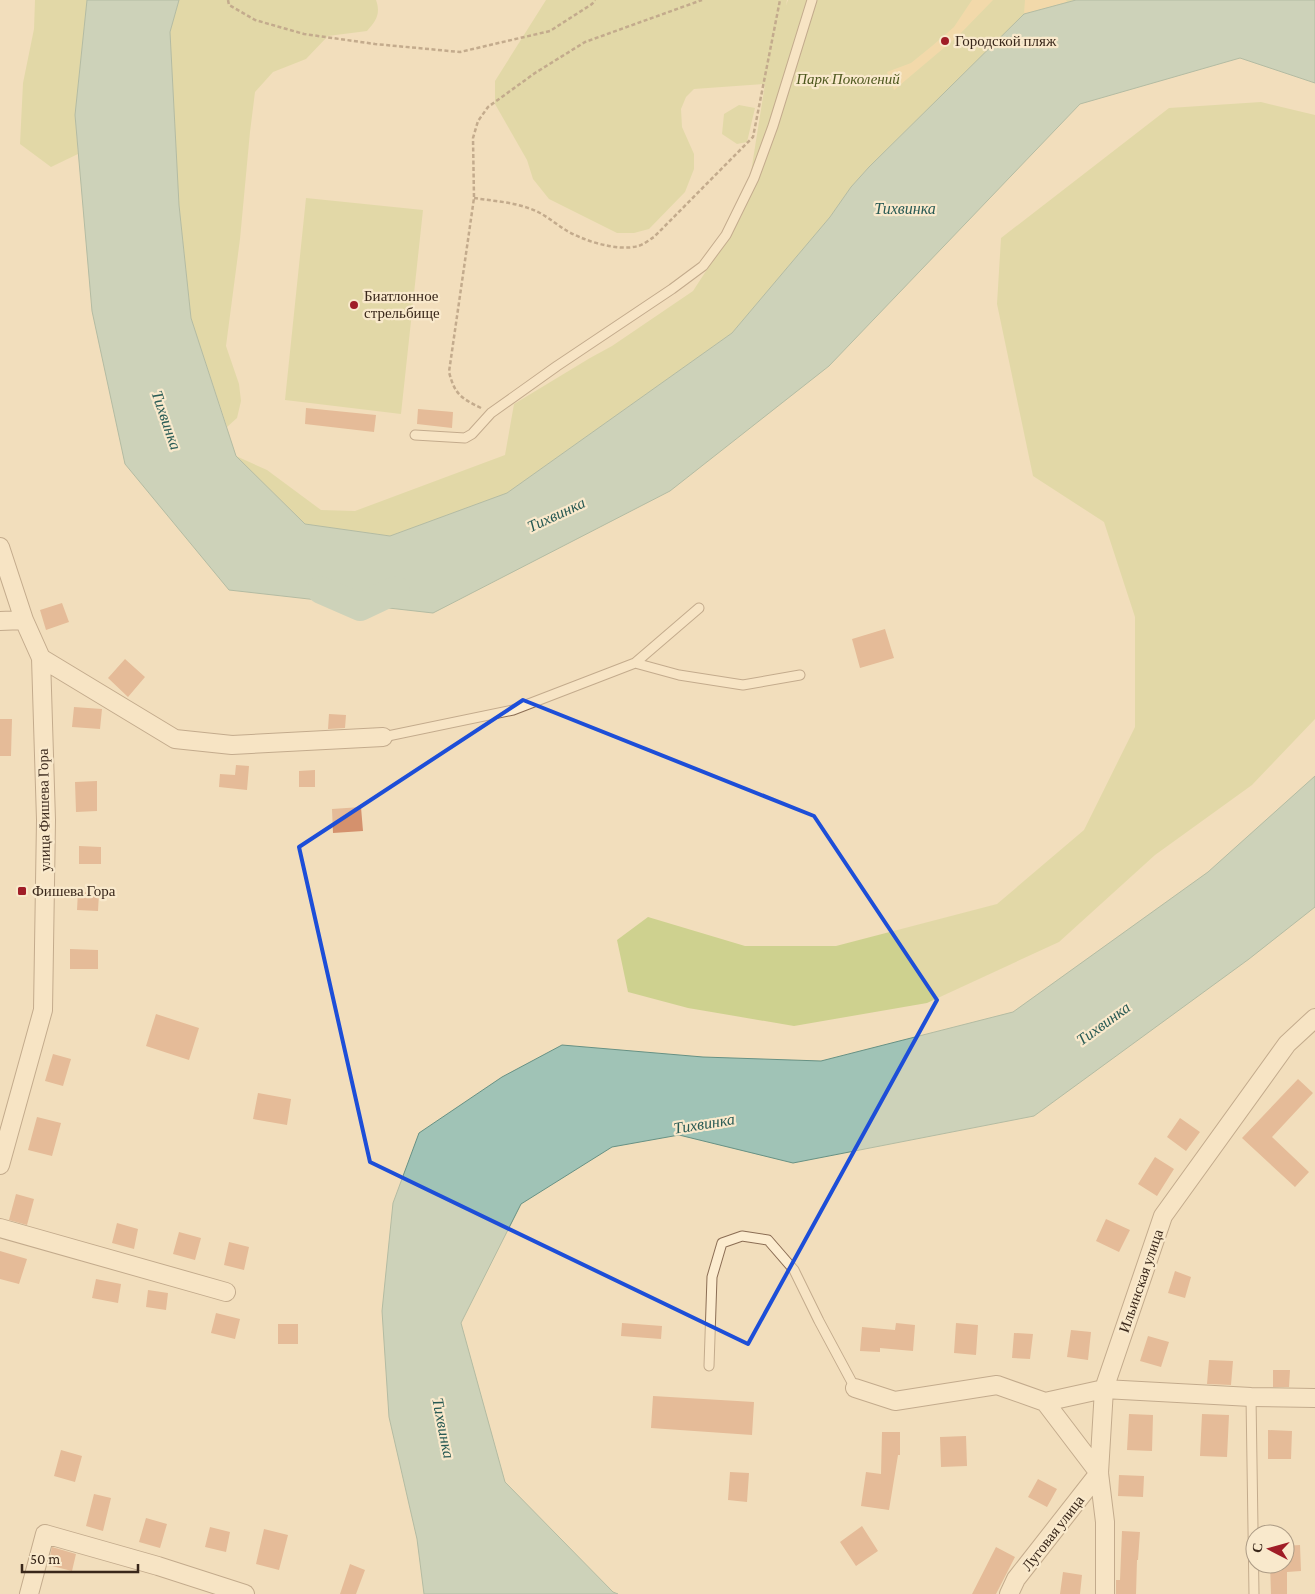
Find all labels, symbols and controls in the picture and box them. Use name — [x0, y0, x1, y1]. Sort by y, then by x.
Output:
place label: Городской пляж — [955, 33, 1057, 49]
marker: Городской пляж — [939, 35, 951, 47]
park label: Парк Поколений — [795, 71, 900, 87]
water label: Тихвинка — [874, 200, 936, 217]
place label: Биатлонное стрельбище — [364, 288, 440, 321]
marker: Биатлонное стрельбище — [348, 299, 360, 311]
water label: Тихвинка — [148, 388, 185, 452]
water label: Тихвинка — [525, 494, 588, 535]
street label: улица Фишева Гора — [35, 748, 53, 872]
place label: Фишева Гора — [32, 883, 116, 899]
marker: Фишева Гора — [16, 885, 28, 897]
water label: Тихвинка — [1073, 998, 1133, 1048]
water label: Тихвинка — [672, 1110, 736, 1137]
street label: Ильинская улица — [1116, 1227, 1166, 1335]
water label: Тихвинка — [429, 1396, 458, 1460]
street label: Луговая улица — [1019, 1492, 1087, 1574]
north arrow — [1245, 1524, 1295, 1574]
scale bar — [22, 1542, 139, 1574]
text: С — [1249, 1542, 1266, 1554]
text: 50 m — [30, 1551, 60, 1567]

